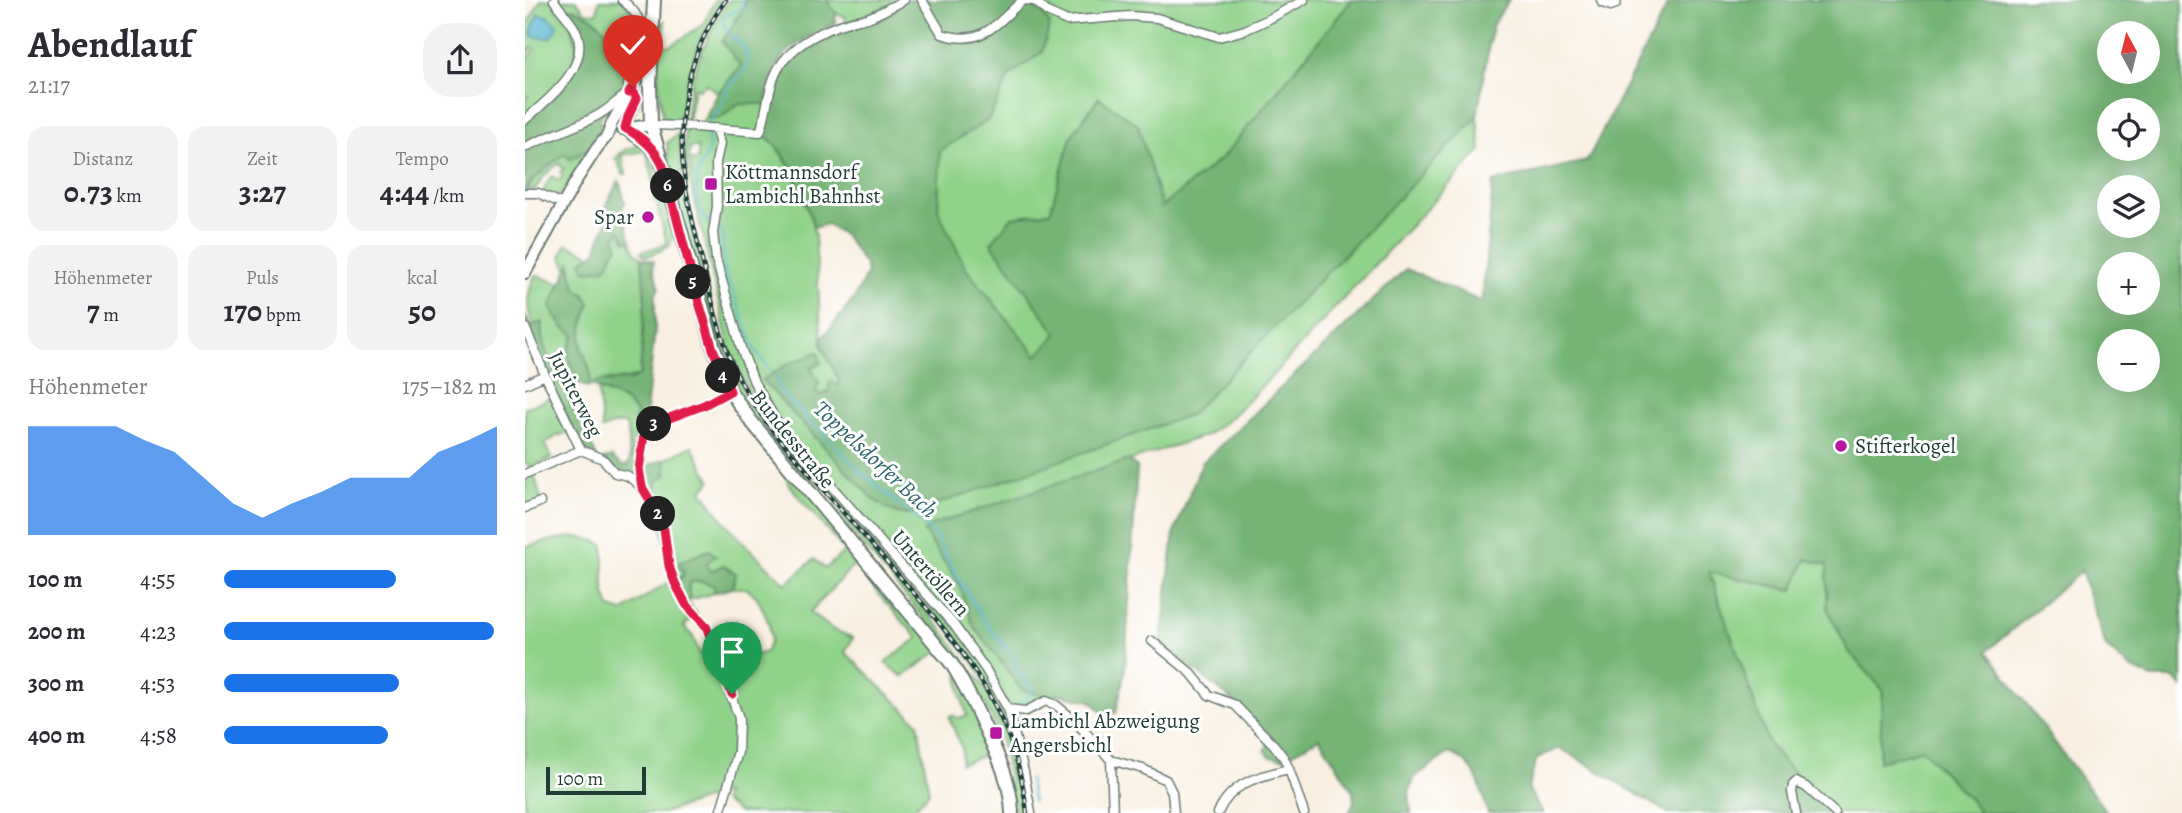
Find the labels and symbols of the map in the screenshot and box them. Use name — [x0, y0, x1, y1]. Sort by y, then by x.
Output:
pin — [603, 15, 663, 87]
north arrow — [2097, 21, 2159, 84]
place label: Köttmannsdorf Lambichl Bahnhst — [725, 158, 881, 210]
pin: 6 — [650, 168, 685, 204]
marker: Köttmannsdorf Lambichl Bahnhst — [703, 176, 719, 192]
place label: Spar — [594, 203, 634, 231]
marker: Spar — [640, 209, 656, 225]
pin: 5 — [675, 264, 711, 300]
street label: Jupiterweg — [542, 346, 610, 442]
pin: 4 — [705, 358, 741, 394]
street label: Bundesstraße — [745, 384, 841, 494]
water label: Toppelsdorfer Bach — [807, 394, 945, 525]
pin: 3 — [636, 406, 671, 442]
place label: Stifterkogel — [1855, 432, 1956, 460]
marker: Stifterkogel — [1833, 438, 1849, 454]
pin: 2 — [641, 496, 675, 532]
street label: Untertöllern — [886, 524, 976, 622]
pin — [702, 622, 762, 694]
place label: Lambichl Abzweigung Angersbichl — [1009, 707, 1200, 759]
marker: Lambichl Abzweigung Angersbichl — [988, 725, 1004, 741]
scale bar — [546, 764, 646, 796]

